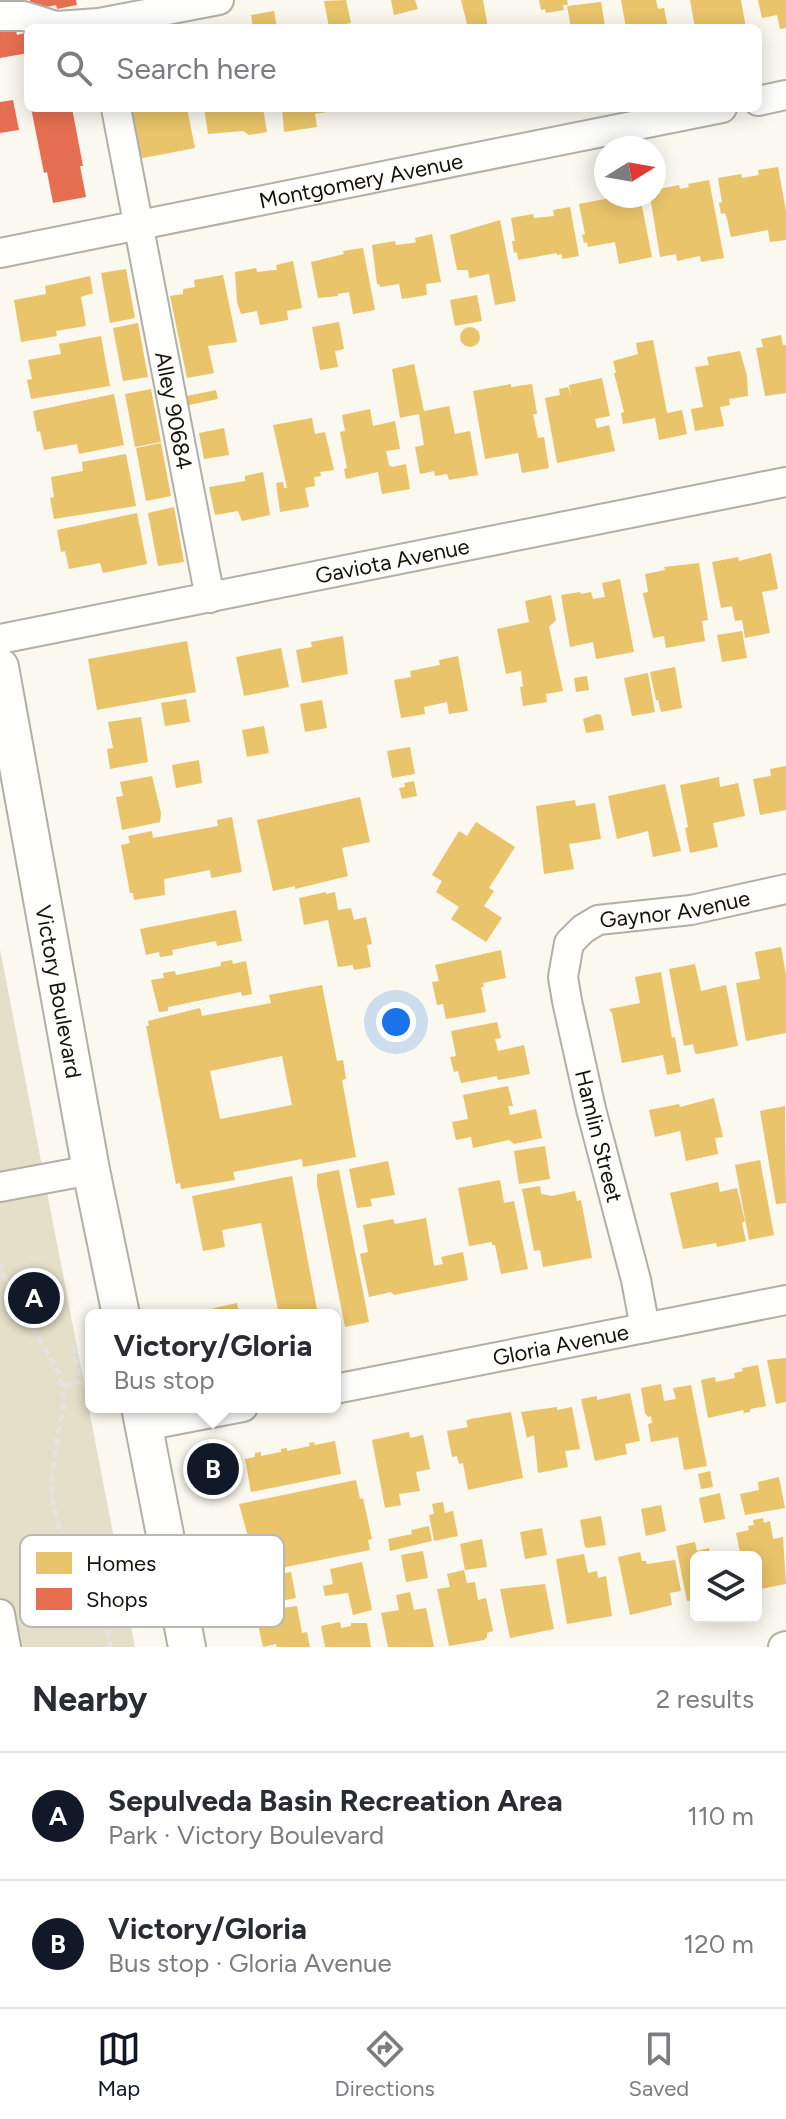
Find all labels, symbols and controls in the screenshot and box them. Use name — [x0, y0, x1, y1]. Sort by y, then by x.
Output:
search box — [24, 24, 762, 112]
icon: search — [52, 46, 96, 90]
text: Search here — [116, 50, 276, 87]
north arrow — [594, 136, 666, 208]
street label: Montgomery Avenue — [257, 147, 465, 215]
street label: Alley 90684 — [149, 349, 198, 472]
street label: Gaviota Avenue — [313, 533, 472, 590]
street label: Gaynor Avenue — [598, 884, 752, 934]
street label: Victory Boulevard — [29, 903, 87, 1081]
your location — [376, 1002, 416, 1042]
street label: Hamlin Street — [569, 1067, 628, 1205]
pin: A — [8, 1268, 60, 1328]
popup — [85, 1309, 341, 1413]
street label: Gloria Avenue — [490, 1318, 631, 1372]
text: Victory/Gloria — [113, 1327, 313, 1364]
text: Bus stop — [113, 1364, 215, 1396]
pin: B — [187, 1439, 239, 1499]
legend — [20, 1535, 284, 1627]
text: Homes — [86, 1550, 156, 1577]
map controls — [690, 1551, 762, 1623]
button: layers — [690, 1551, 762, 1623]
text: Shops — [86, 1586, 148, 1613]
text: Nearby — [32, 1679, 147, 1720]
text: 2 results — [656, 1683, 754, 1715]
text: Sepulveda Basin Recreation Area — [108, 1782, 563, 1819]
text: A — [49, 1800, 67, 1832]
text: 110 m — [687, 1800, 754, 1832]
text: Park · Victory Boulevard — [108, 1819, 384, 1851]
text: Victory/Gloria — [108, 1910, 307, 1947]
text: B — [50, 1928, 66, 1960]
text: 120 m — [684, 1928, 754, 1960]
text: Bus stop · Gloria Avenue — [108, 1947, 392, 1979]
tab: Map — [97, 2027, 141, 2102]
tab: Directions — [335, 2027, 435, 2102]
tab: Saved — [628, 2027, 689, 2102]

